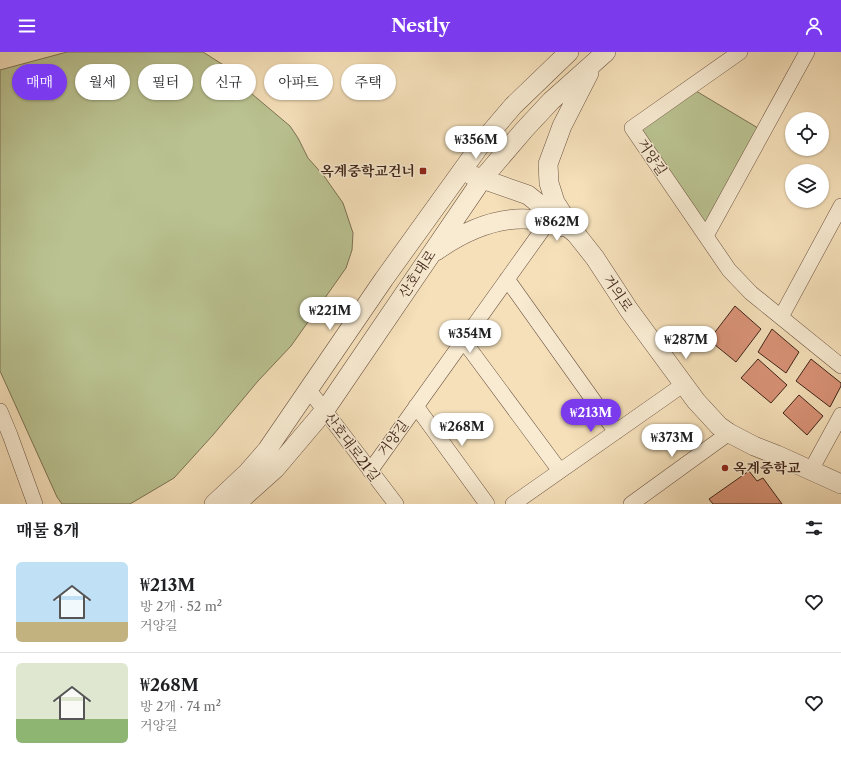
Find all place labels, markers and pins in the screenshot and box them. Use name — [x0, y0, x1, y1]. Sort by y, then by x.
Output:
pin: ₩356M — [448, 126, 504, 160]
place label: 옥계중학교건너 — [320, 162, 415, 180]
marker: 옥계중학교건너 — [418, 166, 428, 176]
pin: ₩862M — [529, 208, 585, 242]
pin: ₩221M — [302, 297, 358, 331]
pin: ₩354M — [442, 320, 498, 354]
pin: ₩287M — [658, 326, 714, 360]
pin: ₩213M — [563, 399, 619, 433]
pin: ₩268M — [434, 413, 490, 447]
pin: ₩373M — [644, 424, 700, 458]
place label: 옥계중학교 — [733, 459, 801, 477]
marker: 옥계중학교 — [720, 463, 730, 473]

